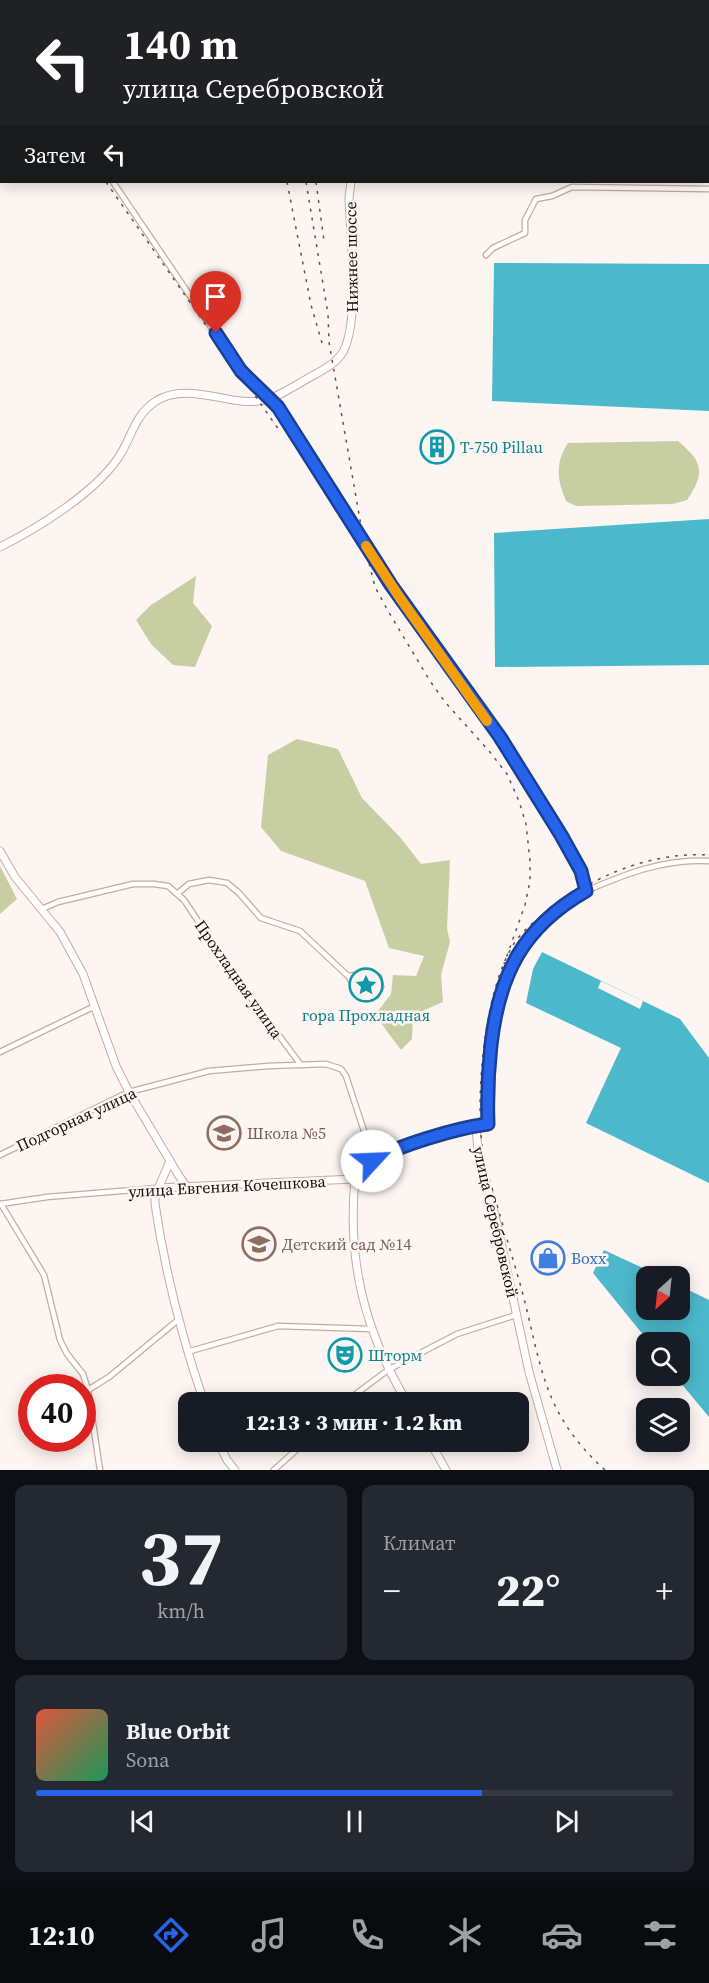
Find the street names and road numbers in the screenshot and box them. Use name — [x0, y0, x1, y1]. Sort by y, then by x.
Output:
street label: Нижнее шоссе — [339, 201, 363, 313]
street label: Прохладная улица — [190, 915, 289, 1043]
street label: Подгорная улица — [12, 1081, 140, 1156]
street label: улица Серебровской — [468, 1144, 524, 1300]
street label: улица Евгения Кочешкова — [128, 1170, 327, 1202]

